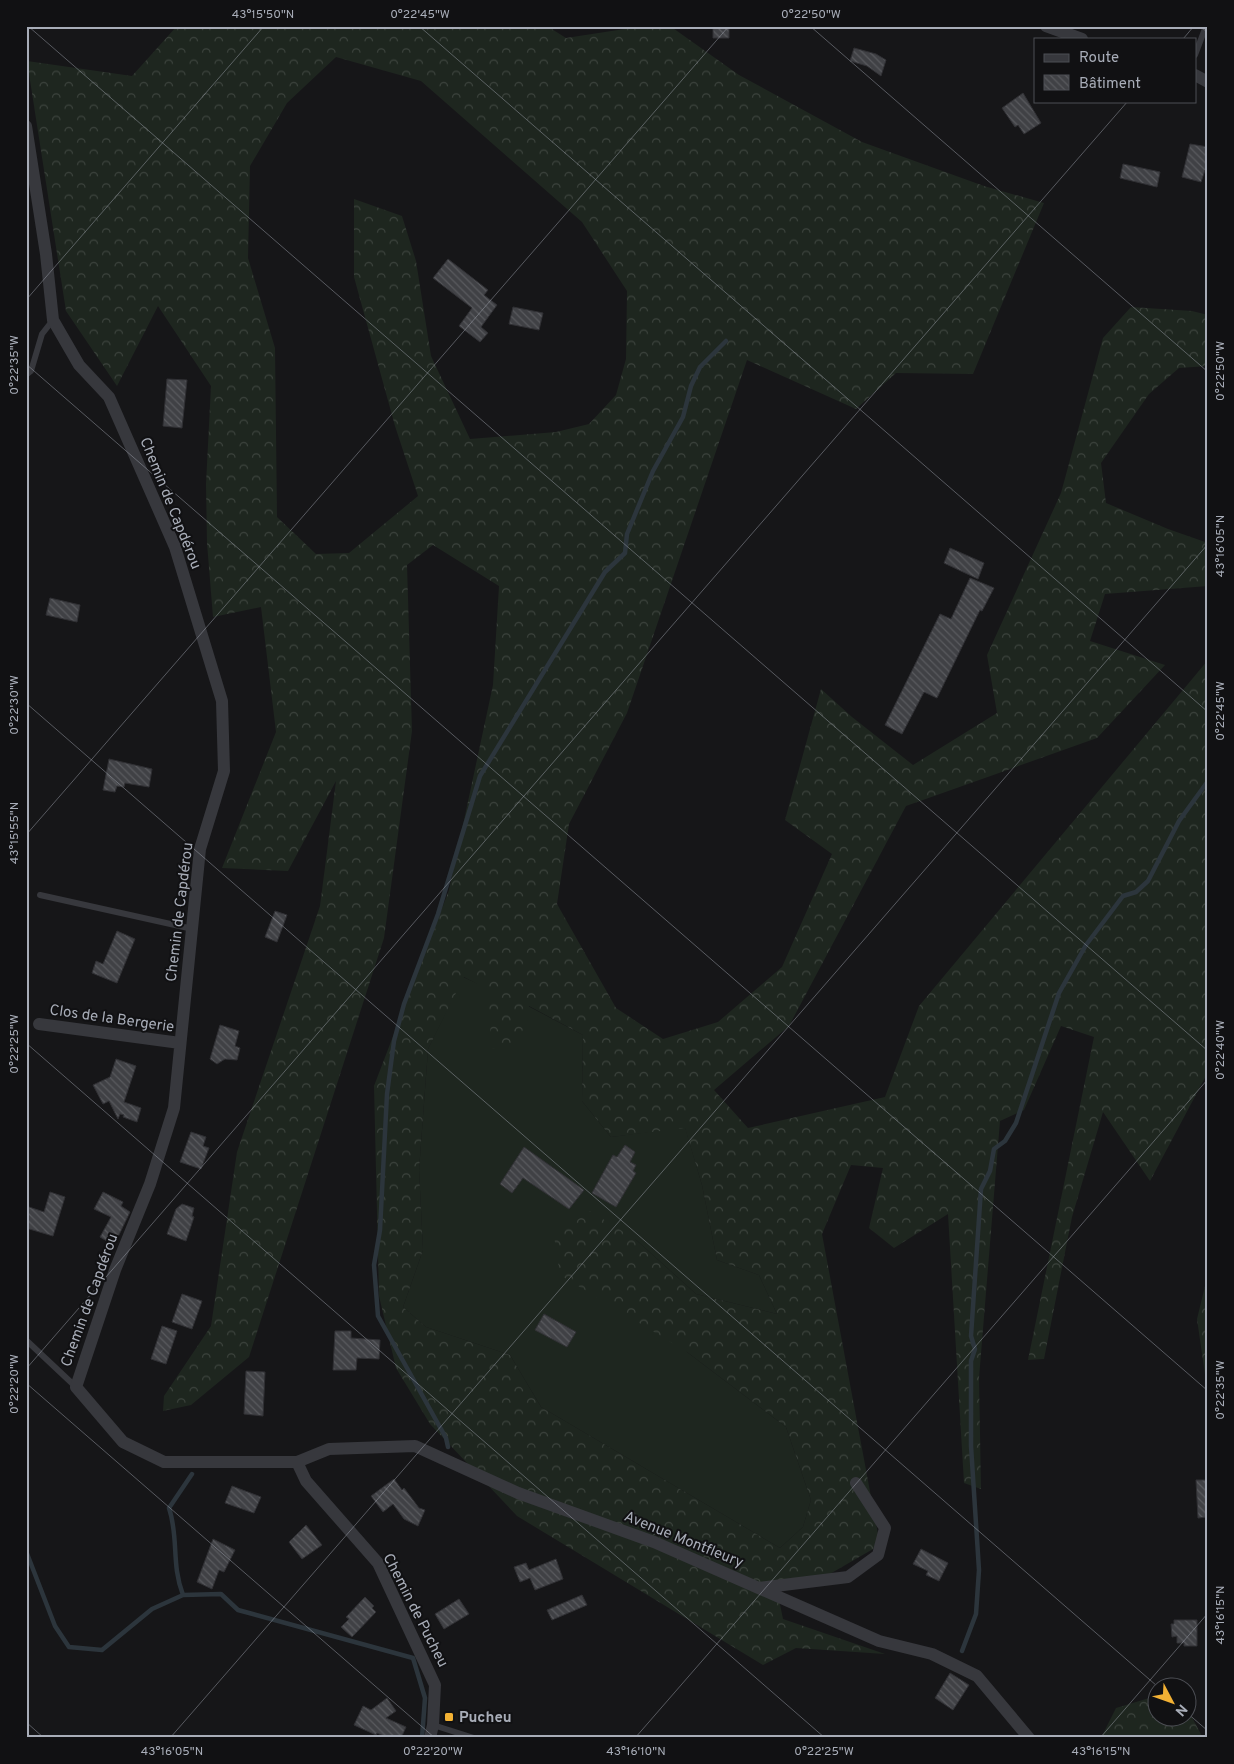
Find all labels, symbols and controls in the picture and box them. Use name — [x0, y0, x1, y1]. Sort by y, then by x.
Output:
text: 43°15'50"N — [232, 7, 294, 23]
text: 0°22'45"W — [390, 7, 450, 23]
text: 0°22'50"W — [781, 7, 841, 23]
legend — [1034, 38, 1196, 102]
text: Route — [1079, 49, 1119, 68]
text: Bâtiment — [1079, 75, 1141, 94]
text: 0°22'35"W — [7, 335, 23, 395]
text: 0°22'50"W — [1213, 341, 1229, 401]
street label: Chemin de Capdérou — [135, 435, 205, 572]
text: 43°16'05"N — [1213, 515, 1229, 577]
text: 0°22'30"W — [7, 675, 23, 735]
text: 0°22'45"W — [1213, 681, 1229, 741]
text: 43°15'55"N — [7, 802, 23, 864]
street label: Chemin de Capdérou — [163, 841, 198, 983]
street label: Clos de la Bergerie — [48, 1001, 175, 1038]
text: 0°22'25"W — [7, 1014, 23, 1074]
text: 0°22'40"W — [1213, 1020, 1229, 1080]
street label: Chemin de Capdérou — [57, 1231, 123, 1370]
text: 0°22'20"W — [7, 1354, 23, 1414]
text: 0°22'35"W — [1213, 1360, 1229, 1420]
street label: Avenue Montfleury — [621, 1508, 746, 1573]
street label: Chemin de Pucheu — [378, 1551, 452, 1671]
text: 43°16'15"N — [1213, 1585, 1229, 1645]
north arrow — [1146, 1676, 1196, 1726]
text: N — [1171, 1700, 1190, 1719]
place label: Pucheu — [459, 1709, 512, 1728]
marker: Pucheu — [443, 1711, 455, 1723]
text: 43°16'05"N — [141, 1744, 203, 1760]
text: 0°22'20"W — [403, 1744, 463, 1760]
text: 43°16'10"N — [606, 1744, 666, 1760]
text: 0°22'25"W — [794, 1744, 854, 1760]
text: 43°16'15"N — [1071, 1744, 1131, 1760]

